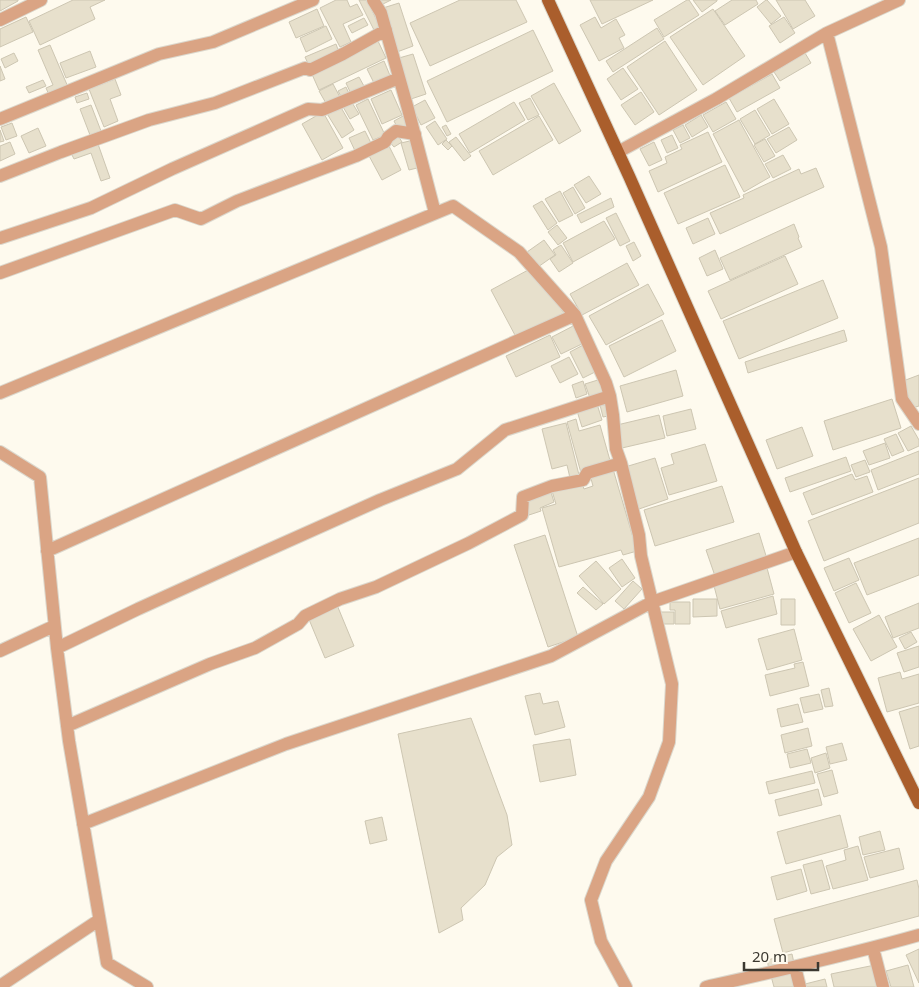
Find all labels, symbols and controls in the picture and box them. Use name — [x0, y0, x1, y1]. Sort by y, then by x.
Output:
scale bar — [744, 940, 818, 972]
text: 20 m — [752, 946, 787, 966]

